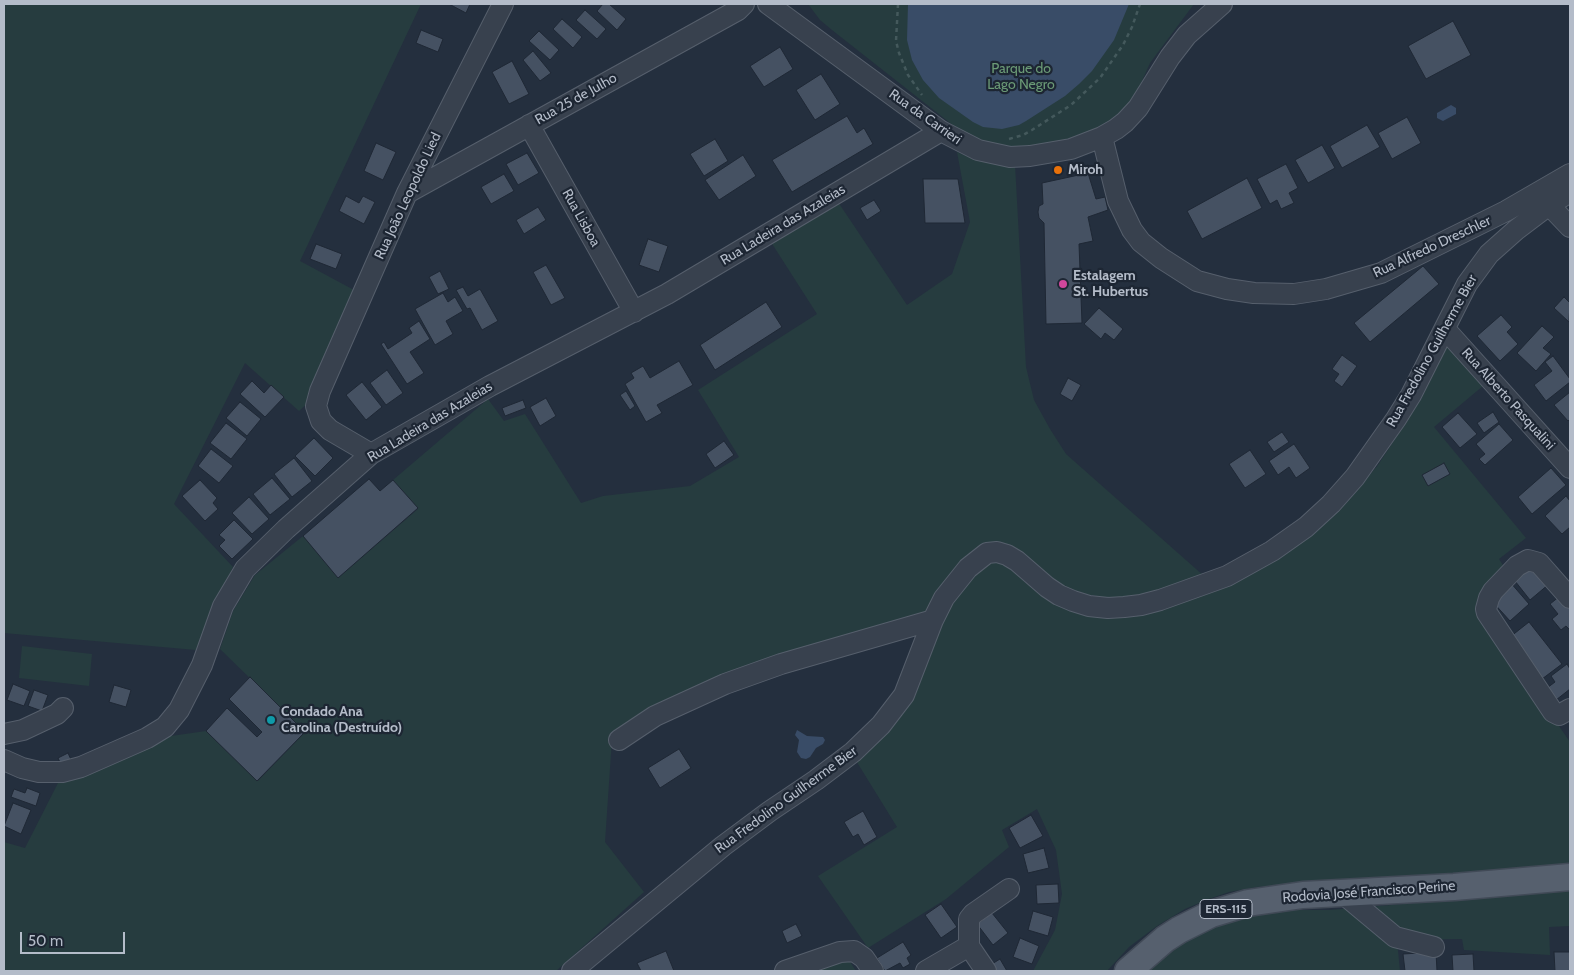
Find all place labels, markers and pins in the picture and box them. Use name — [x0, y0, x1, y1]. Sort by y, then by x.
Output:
place label: Miroh — [1068, 162, 1103, 178]
marker: Miroh — [1052, 164, 1064, 176]
place label: Estalagem St. Hubertus — [1073, 268, 1148, 300]
marker: Estalagem St. Hubertus — [1057, 278, 1069, 290]
place label: Condado Ana Carolina (Destruído) — [281, 704, 402, 736]
marker: Condado Ana Carolina (Destruído) — [265, 714, 277, 726]

